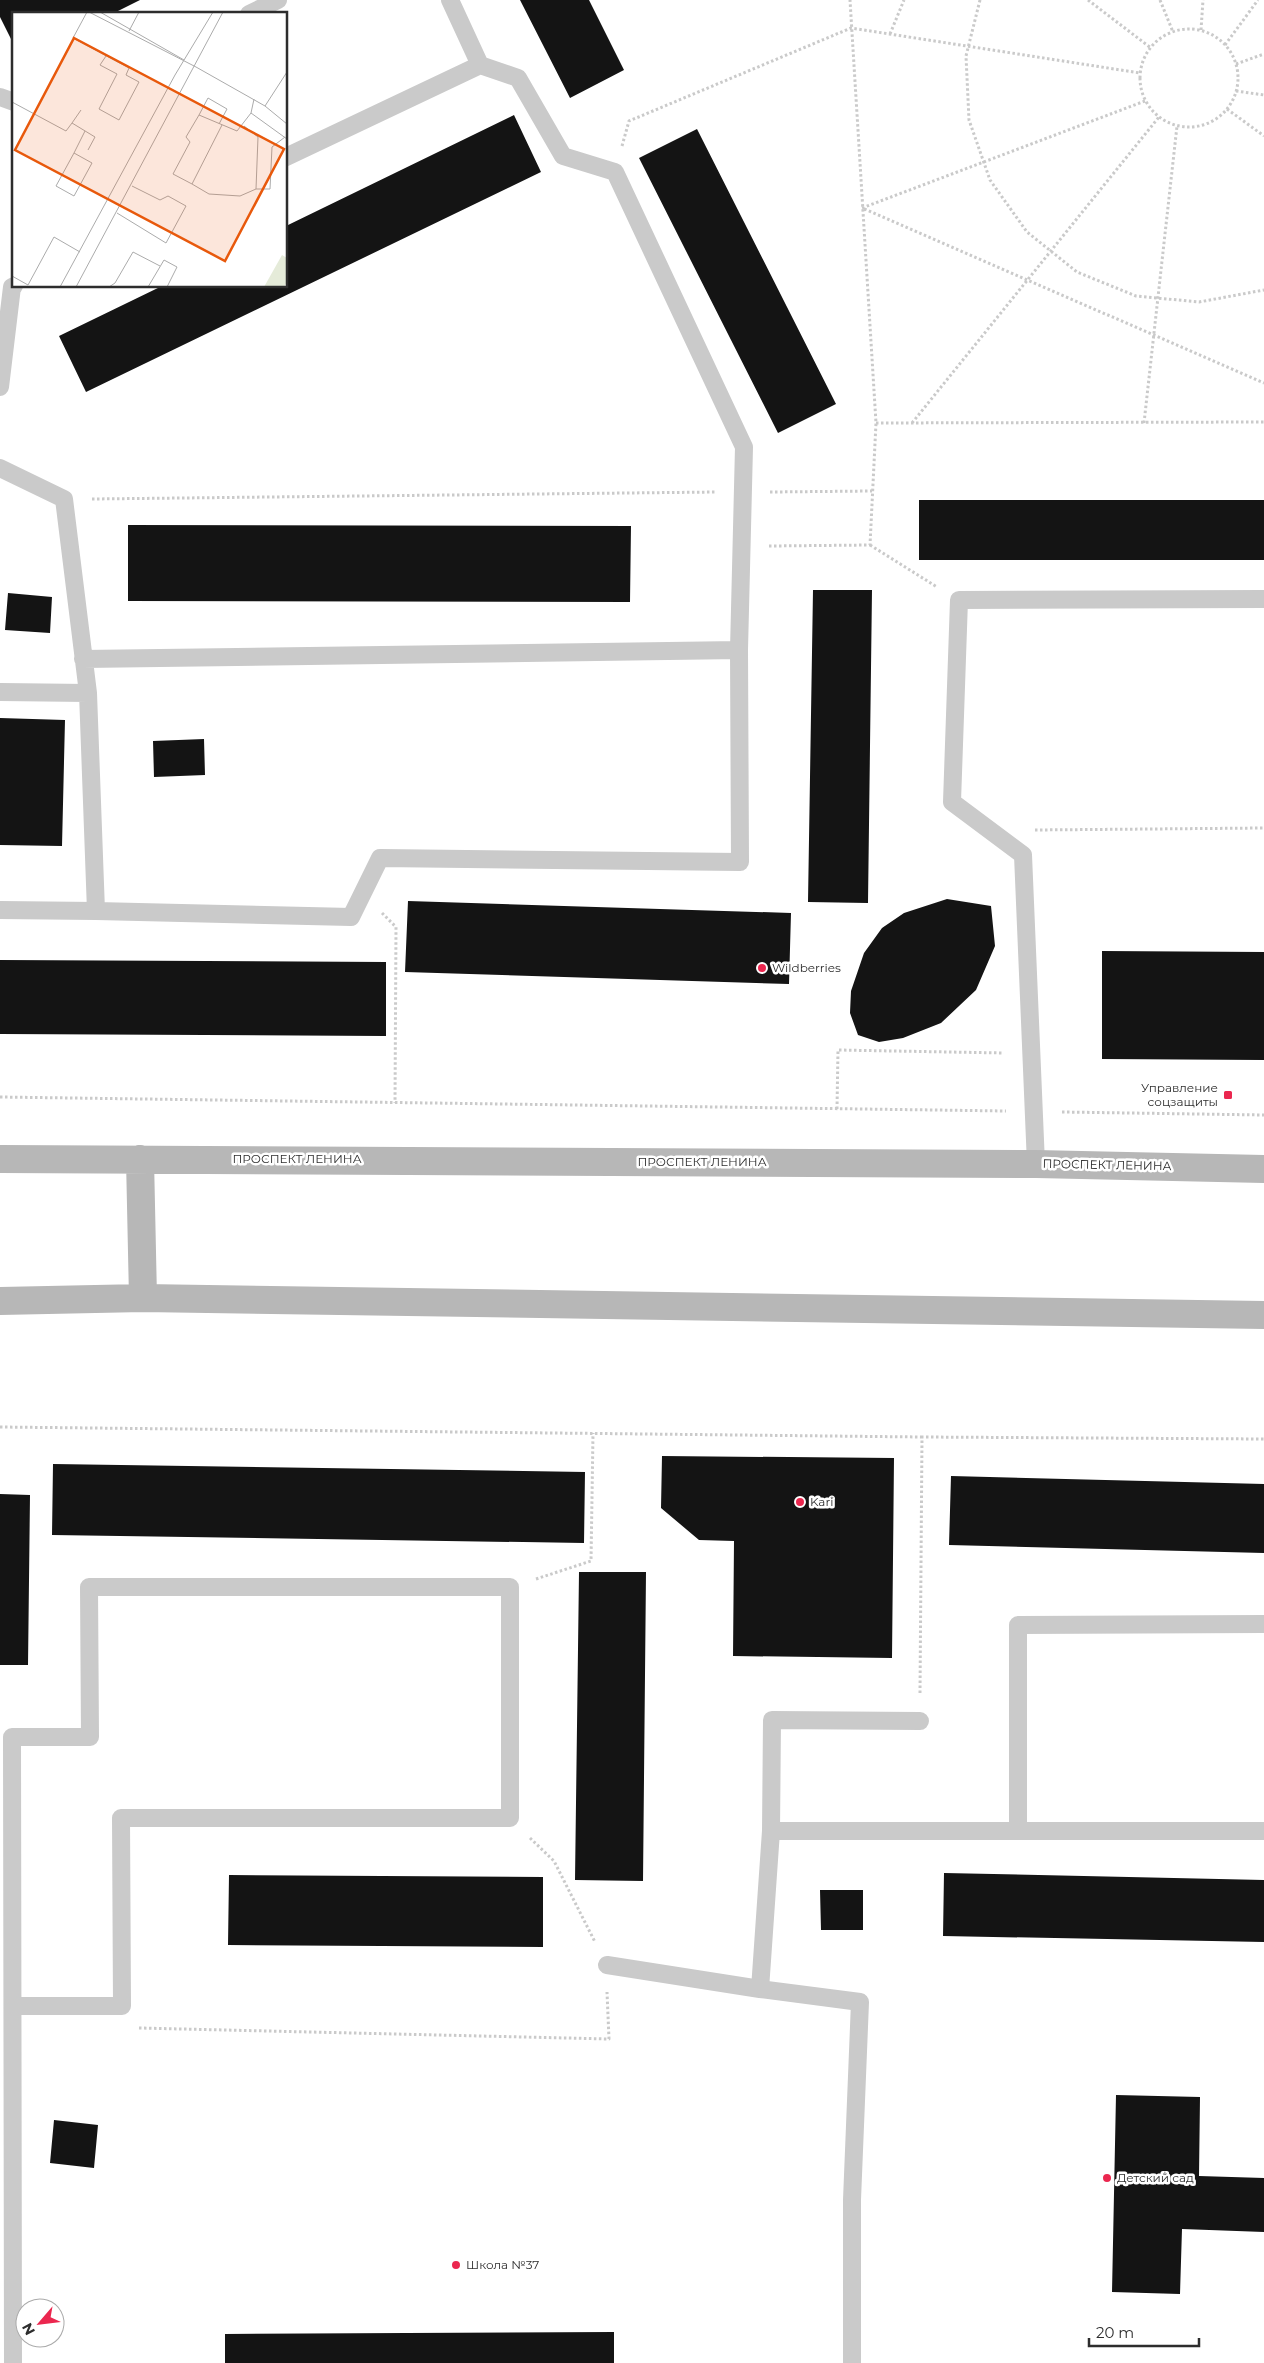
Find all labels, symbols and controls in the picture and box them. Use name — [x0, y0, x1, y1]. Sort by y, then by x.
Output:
inset map — [12, 12, 288, 288]
place label: Wildberries — [772, 960, 841, 975]
marker: Wildberries — [756, 962, 768, 974]
place label: Управление соцзащиты — [1141, 1080, 1218, 1109]
marker: Управление соцзащиты — [1222, 1089, 1234, 1101]
street label: ПРОСПЕКТ ЛЕНИНА — [232, 1151, 362, 1166]
street label: ПРОСПЕКТ ЛЕНИНА — [637, 1154, 767, 1169]
street label: ПРОСПЕКТ ЛЕНИНА — [1042, 1156, 1172, 1173]
place label: Kari — [810, 1494, 833, 1509]
marker: Kari — [794, 1496, 806, 1508]
place label: Детский сад — [1117, 2170, 1194, 2185]
marker: Детский сад — [1101, 2172, 1113, 2184]
place label: Школа №37 — [466, 2257, 539, 2272]
marker: Школа №37 — [450, 2259, 462, 2271]
north arrow — [15, 2298, 65, 2348]
scale bar — [1089, 2316, 1199, 2348]
text: N — [18, 2320, 39, 2338]
text: 20 m — [1096, 2323, 1134, 2342]

